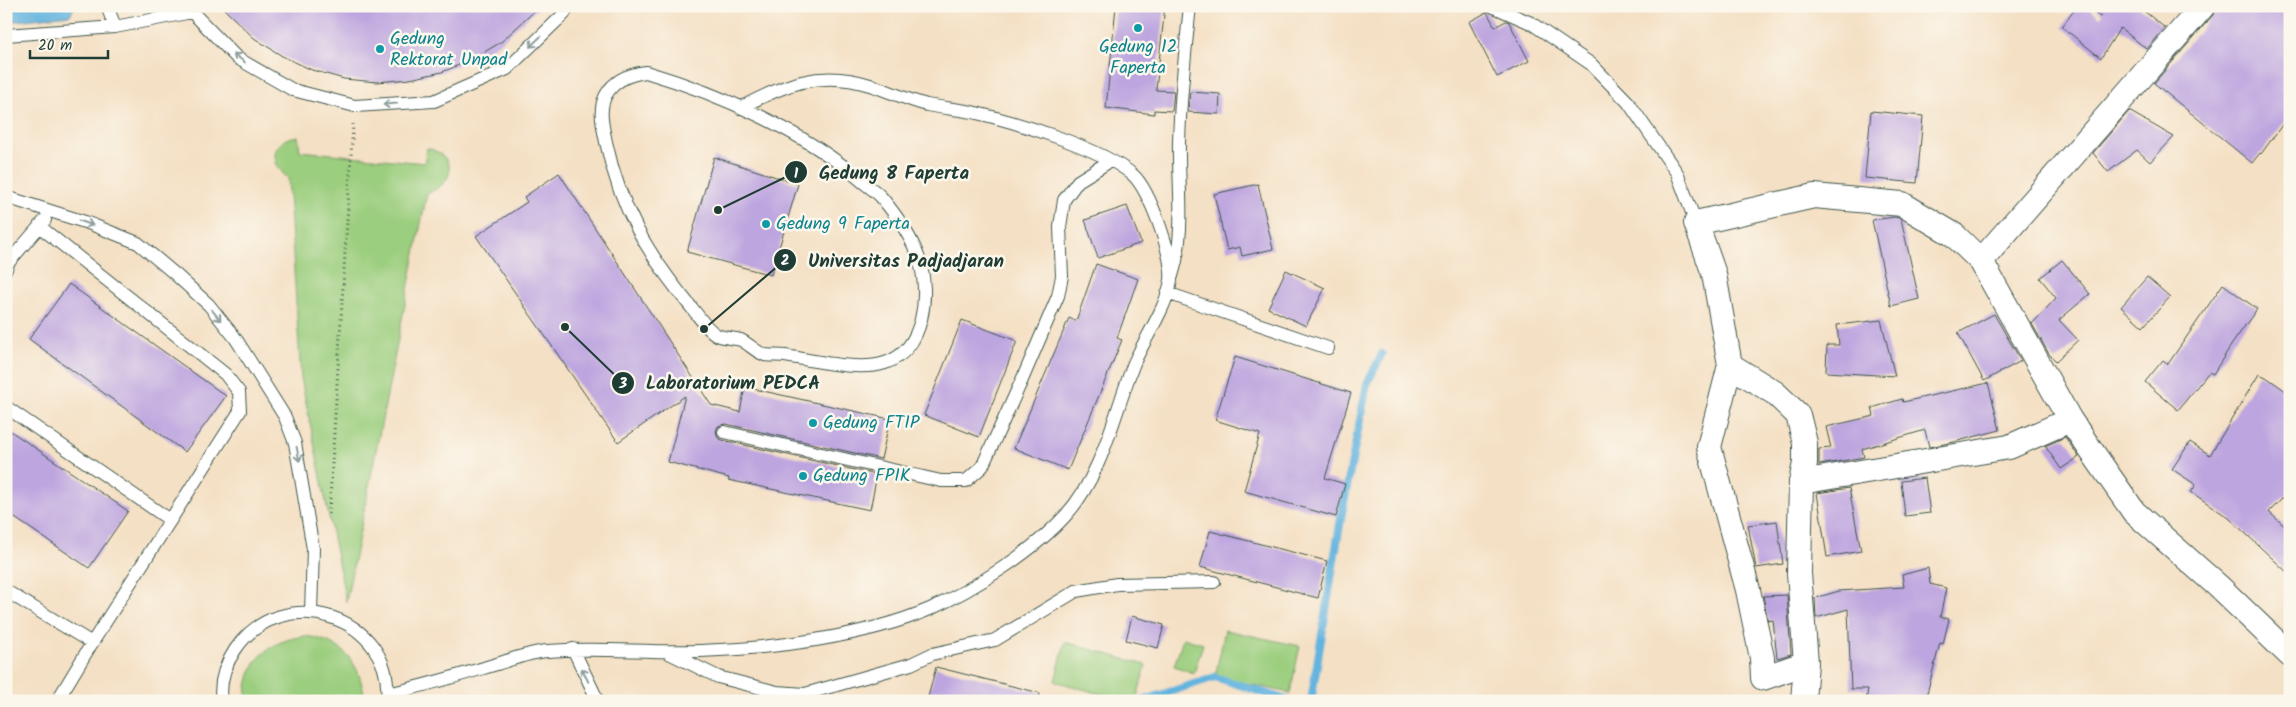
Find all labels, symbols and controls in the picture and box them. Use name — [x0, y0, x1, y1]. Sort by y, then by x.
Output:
marker: Gedung 12 Faperta — [1132, 22, 1144, 34]
place label: Gedung Rektorat Unpad — [390, 25, 508, 75]
scale bar — [30, 28, 108, 60]
place label: Gedung 12 Faperta — [1099, 33, 1177, 83]
text: 20 m — [38, 34, 72, 58]
one-way arrow — [529, 36, 541, 48]
marker: Gedung Rektorat Unpad — [374, 43, 386, 55]
one-way arrow — [232, 53, 246, 63]
one-way arrow — [383, 99, 399, 108]
callout: Gedung 8 Faperta — [784, 155, 979, 189]
text: Gedung 8 Faperta — [819, 159, 969, 189]
text: 1 — [794, 162, 799, 186]
place label: Gedung 9 Faperta — [776, 210, 910, 239]
one-way arrow — [78, 218, 94, 228]
marker: Gedung 9 Faperta — [760, 218, 772, 230]
callout: Universitas Padjadjaran — [773, 243, 1014, 277]
text: Universitas Padjadjaran — [808, 247, 1004, 277]
text: 2 — [781, 249, 790, 273]
one-way arrow — [211, 308, 222, 321]
callout: Laboratorium PEDCA — [610, 366, 830, 400]
text: Laboratorium PEDCA — [646, 369, 820, 399]
text: 3 — [618, 372, 627, 396]
place label: Gedung FTIP — [823, 409, 921, 438]
marker: Gedung FTIP — [807, 417, 819, 429]
one-way arrow — [293, 446, 303, 462]
place label: Gedung FPIK — [813, 462, 911, 491]
marker: Gedung FPIK — [797, 470, 809, 482]
one-way arrow — [580, 668, 589, 683]

